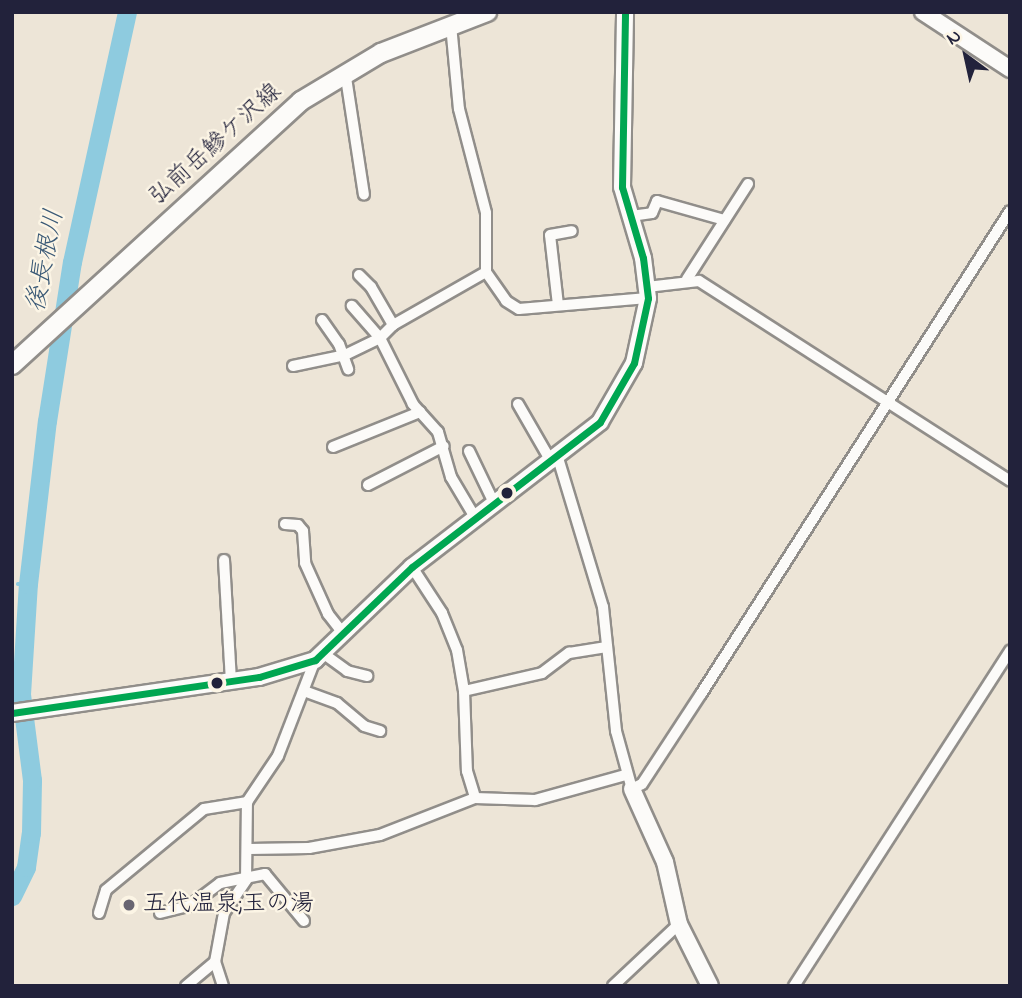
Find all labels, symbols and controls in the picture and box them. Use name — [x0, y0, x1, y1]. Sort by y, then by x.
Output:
north arrow — [931, 21, 1001, 91]
text: N — [942, 23, 967, 53]
street label: 弘前岳鰺ケ沢線 — [144, 78, 288, 212]
water label: 後長根川 — [22, 207, 72, 315]
unlabelled marker — [500, 486, 514, 500]
unlabelled marker — [210, 676, 224, 690]
place label: 五代温泉;玉の湯 — [143, 891, 314, 919]
marker: 五代温泉;玉の湯 — [121, 897, 137, 913]

